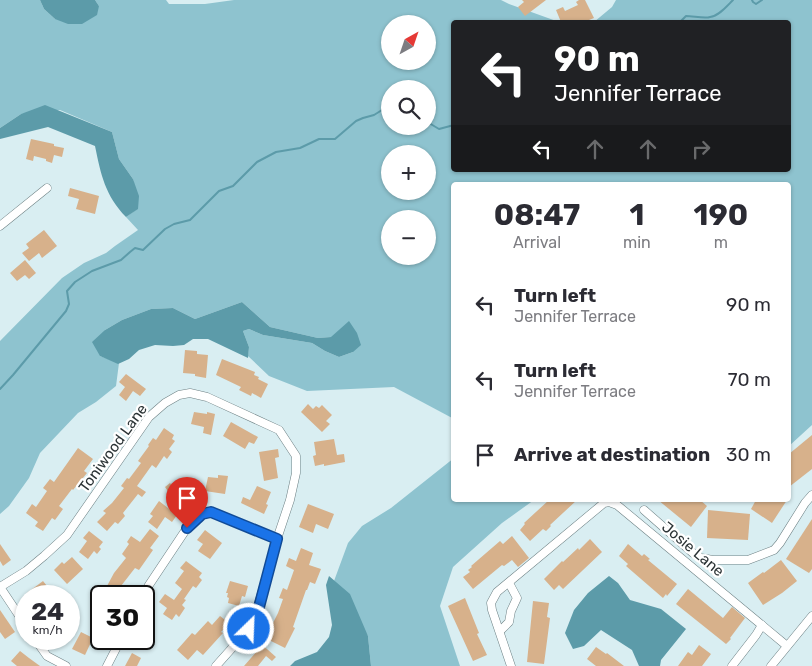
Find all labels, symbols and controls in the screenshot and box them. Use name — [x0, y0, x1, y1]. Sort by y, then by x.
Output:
north arrow — [381, 15, 436, 70]
map controls — [381, 15, 436, 265]
text: 90 m — [554, 38, 640, 80]
icon: left — [471, 40, 536, 105]
button: search — [381, 80, 436, 135]
text: Jennifer Terrace — [554, 80, 722, 107]
icon: left — [528, 135, 556, 163]
icon: ahead — [581, 135, 609, 163]
icon: ahead — [634, 135, 662, 163]
icon: right — [687, 135, 715, 163]
button: + — [381, 145, 436, 200]
text: 08:47 — [494, 197, 580, 233]
text: 1 — [629, 197, 644, 233]
text: 190 — [694, 197, 748, 233]
button: − — [381, 210, 436, 265]
text: Arrival — [513, 233, 561, 252]
text: min — [623, 233, 651, 252]
text: m — [714, 233, 728, 252]
text: Turn left — [514, 284, 596, 307]
icon: left — [471, 291, 499, 319]
text: 90 m — [726, 293, 771, 316]
text: Jennifer Terrace — [514, 307, 636, 326]
text: Turn left — [514, 359, 596, 382]
icon: left — [471, 366, 499, 394]
text: 70 m — [728, 368, 771, 391]
text: Jennifer Terrace — [514, 382, 636, 401]
street label: Toniwood Lane — [75, 400, 151, 496]
icon: arrive — [471, 441, 499, 469]
text: Arrive at destination — [514, 443, 710, 466]
text: 30 m — [726, 443, 771, 466]
pin — [166, 477, 208, 528]
icon: arrive — [173, 484, 201, 512]
street label: Josie Lane — [658, 518, 728, 580]
speed limit sign: 30 — [90, 585, 155, 650]
text: 24 — [31, 597, 64, 626]
position arrow — [222, 602, 274, 654]
text: km/h — [33, 623, 62, 637]

